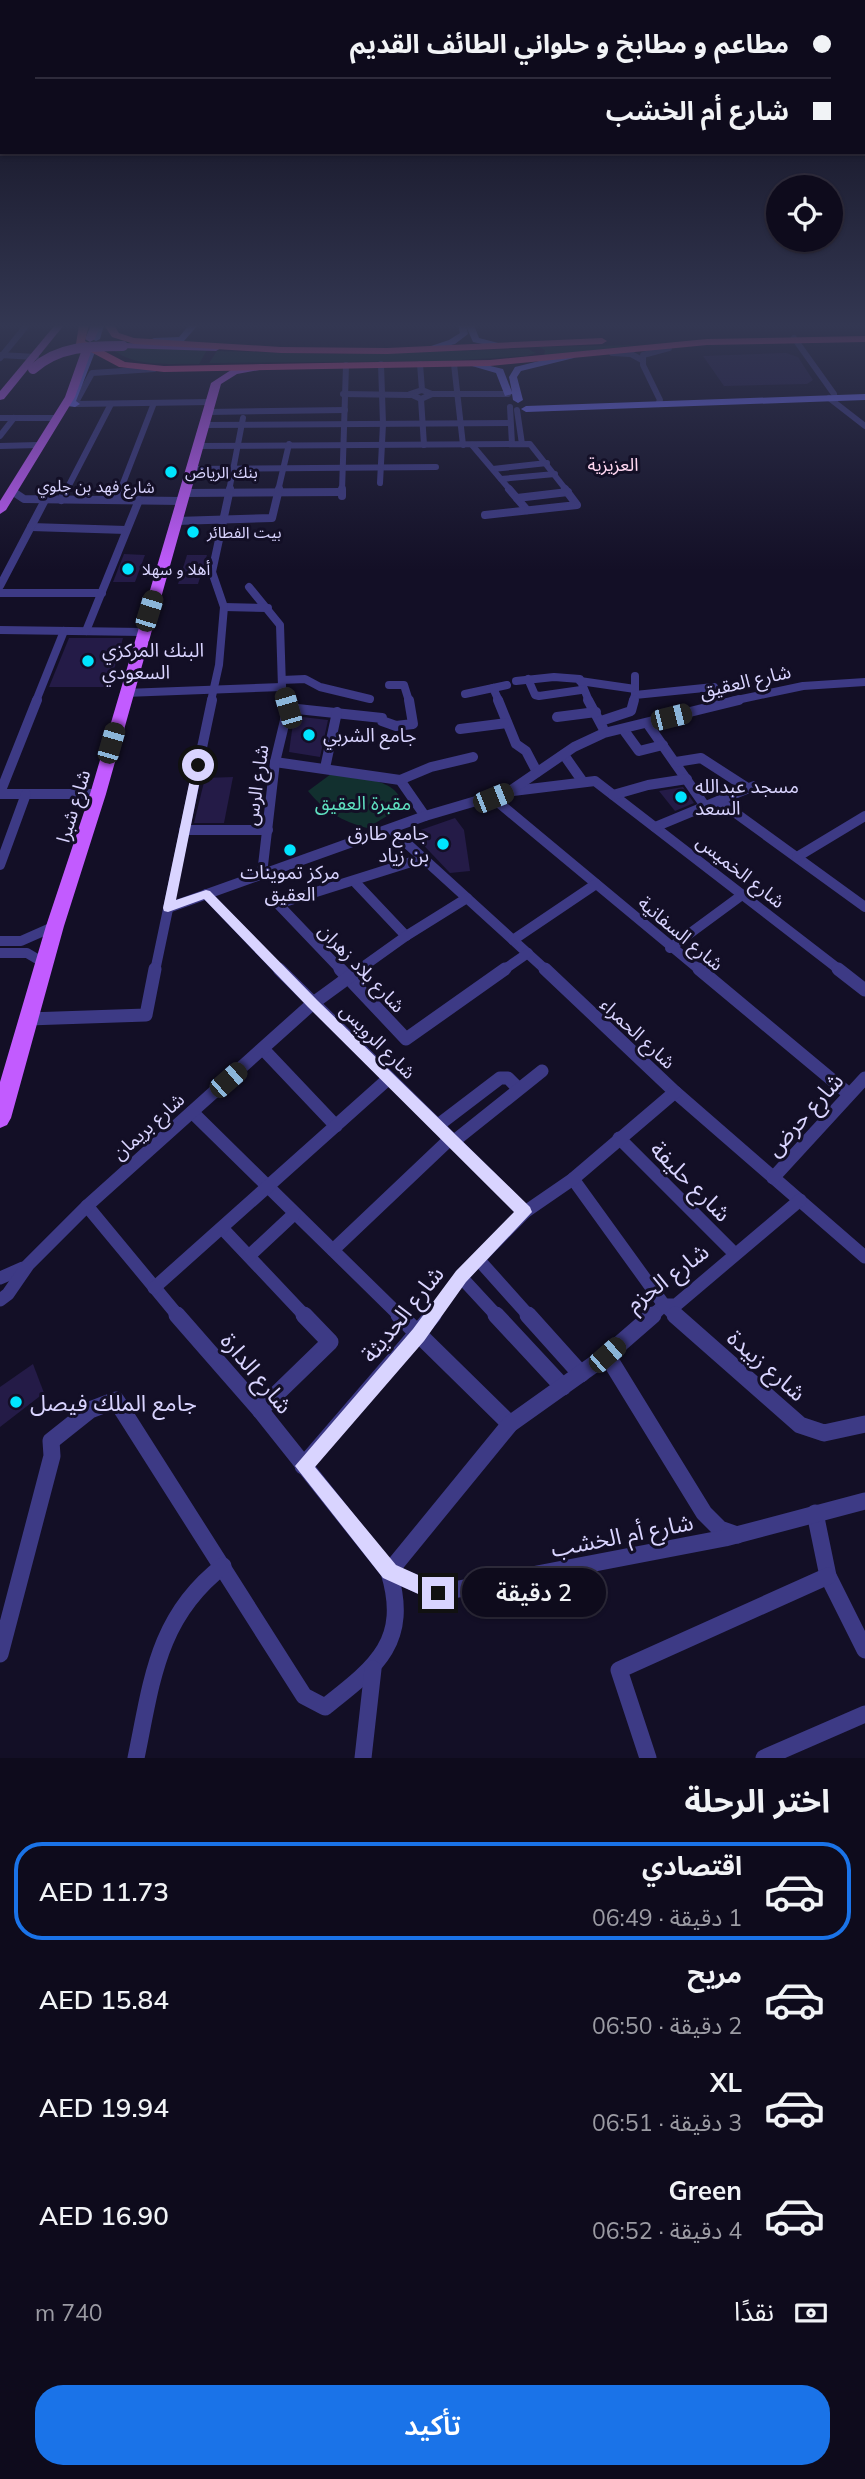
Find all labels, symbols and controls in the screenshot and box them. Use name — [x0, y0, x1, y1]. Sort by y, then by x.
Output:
text: مطاعم و مطابخ و حلواني الطائف القديم — [350, 27, 789, 60]
text: شارع أم الخشب — [606, 94, 789, 127]
map controls — [766, 175, 843, 252]
button: locate — [766, 175, 843, 252]
district label: العزيزية — [587, 453, 639, 476]
place label: بنك الرياض — [185, 462, 258, 482]
marker: بنك الرياض — [163, 464, 179, 480]
street label: شارع فهد بن جلوي — [37, 475, 155, 500]
place label: بيت الفطائر — [206, 522, 281, 542]
marker: بيت الفطائر — [185, 524, 201, 540]
place label: أهلا و سهلا — [142, 559, 210, 579]
marker: أهلا و سهلا — [120, 561, 136, 577]
car — [133, 588, 166, 634]
place label: البنك المركزي السعودي — [102, 638, 204, 687]
marker: البنك المركزي السعودي — [80, 653, 96, 669]
street label: شارع العقيق — [697, 659, 794, 705]
car — [273, 685, 304, 731]
car — [649, 702, 694, 732]
car — [96, 720, 127, 766]
place label: جامع الشربي — [323, 723, 416, 750]
marker: جامع الشربي — [301, 727, 317, 743]
street label: شارع الرس — [238, 743, 276, 827]
route start — [182, 749, 214, 781]
street label: شارع شبرا — [51, 767, 97, 846]
place label: مسجد عبدالله السعد — [695, 774, 799, 820]
car — [470, 780, 517, 816]
marker: مسجد عبدالله السعد — [673, 789, 689, 805]
park label: مقبرة العقيق — [315, 791, 411, 815]
place label: جامع طارق بن زياد — [348, 821, 429, 867]
street label: شارع الخميس — [691, 829, 790, 915]
marker: جامع طارق بن زياد — [435, 836, 451, 852]
marker: مركز تموينات العقيق — [282, 842, 298, 858]
place label: مركز تموينات العقيق — [240, 860, 340, 906]
street label: شارع السفانية — [632, 890, 729, 977]
street label: شارع بلاد زهران — [312, 919, 410, 1019]
street label: شارع الحمراء — [594, 992, 681, 1075]
street label: شارع الرويس — [334, 998, 421, 1085]
car — [206, 1058, 251, 1102]
street label: شارع حرض — [759, 1066, 851, 1164]
street label: شارع بريمان — [107, 1087, 191, 1166]
street label: شارع حليفة — [642, 1135, 737, 1230]
street label: شارع الحزم — [620, 1236, 717, 1321]
street label: شارع الحديثة — [354, 1260, 452, 1370]
street label: شارع زبيدة — [720, 1323, 812, 1409]
street label: شارع الدارة — [212, 1327, 299, 1421]
car — [585, 1333, 630, 1377]
place label: جامع الملك فيصل — [30, 1388, 197, 1420]
marker: جامع الملك فيصل — [8, 1394, 24, 1410]
street label: شارع أم الخشب — [548, 1507, 696, 1567]
callout: 2 دقيقة — [462, 1568, 606, 1618]
route end — [422, 1577, 454, 1609]
text: 2 دقيقة — [496, 1578, 572, 1607]
text: اختر الرحلة — [685, 1780, 830, 1820]
text: اقتصادي — [642, 1849, 742, 1882]
icon: car — [763, 1860, 826, 1923]
text: AED 11.73 — [39, 1875, 169, 1908]
text: 1 دقيقة · 06:49 — [592, 1903, 742, 1932]
text: مريح — [687, 1957, 742, 1990]
icon: car — [763, 1968, 826, 2031]
text: AED 15.84 — [39, 1983, 169, 2016]
text: 2 دقيقة · 06:50 — [592, 2011, 742, 2040]
text: XL — [710, 2066, 742, 2099]
icon: car — [763, 2076, 826, 2139]
text: AED 19.94 — [39, 2091, 169, 2124]
text: 3 دقيقة · 06:51 — [592, 2108, 742, 2137]
text: Green — [669, 2174, 742, 2207]
icon: car — [763, 2184, 826, 2247]
text: AED 16.90 — [39, 2199, 169, 2232]
text: 4 دقيقة · 06:52 — [592, 2216, 742, 2245]
icon: cash — [792, 2294, 830, 2332]
text: نقدًا — [734, 2295, 774, 2328]
text: 740 m — [35, 2298, 103, 2327]
button: تأكيد — [35, 2385, 830, 2465]

